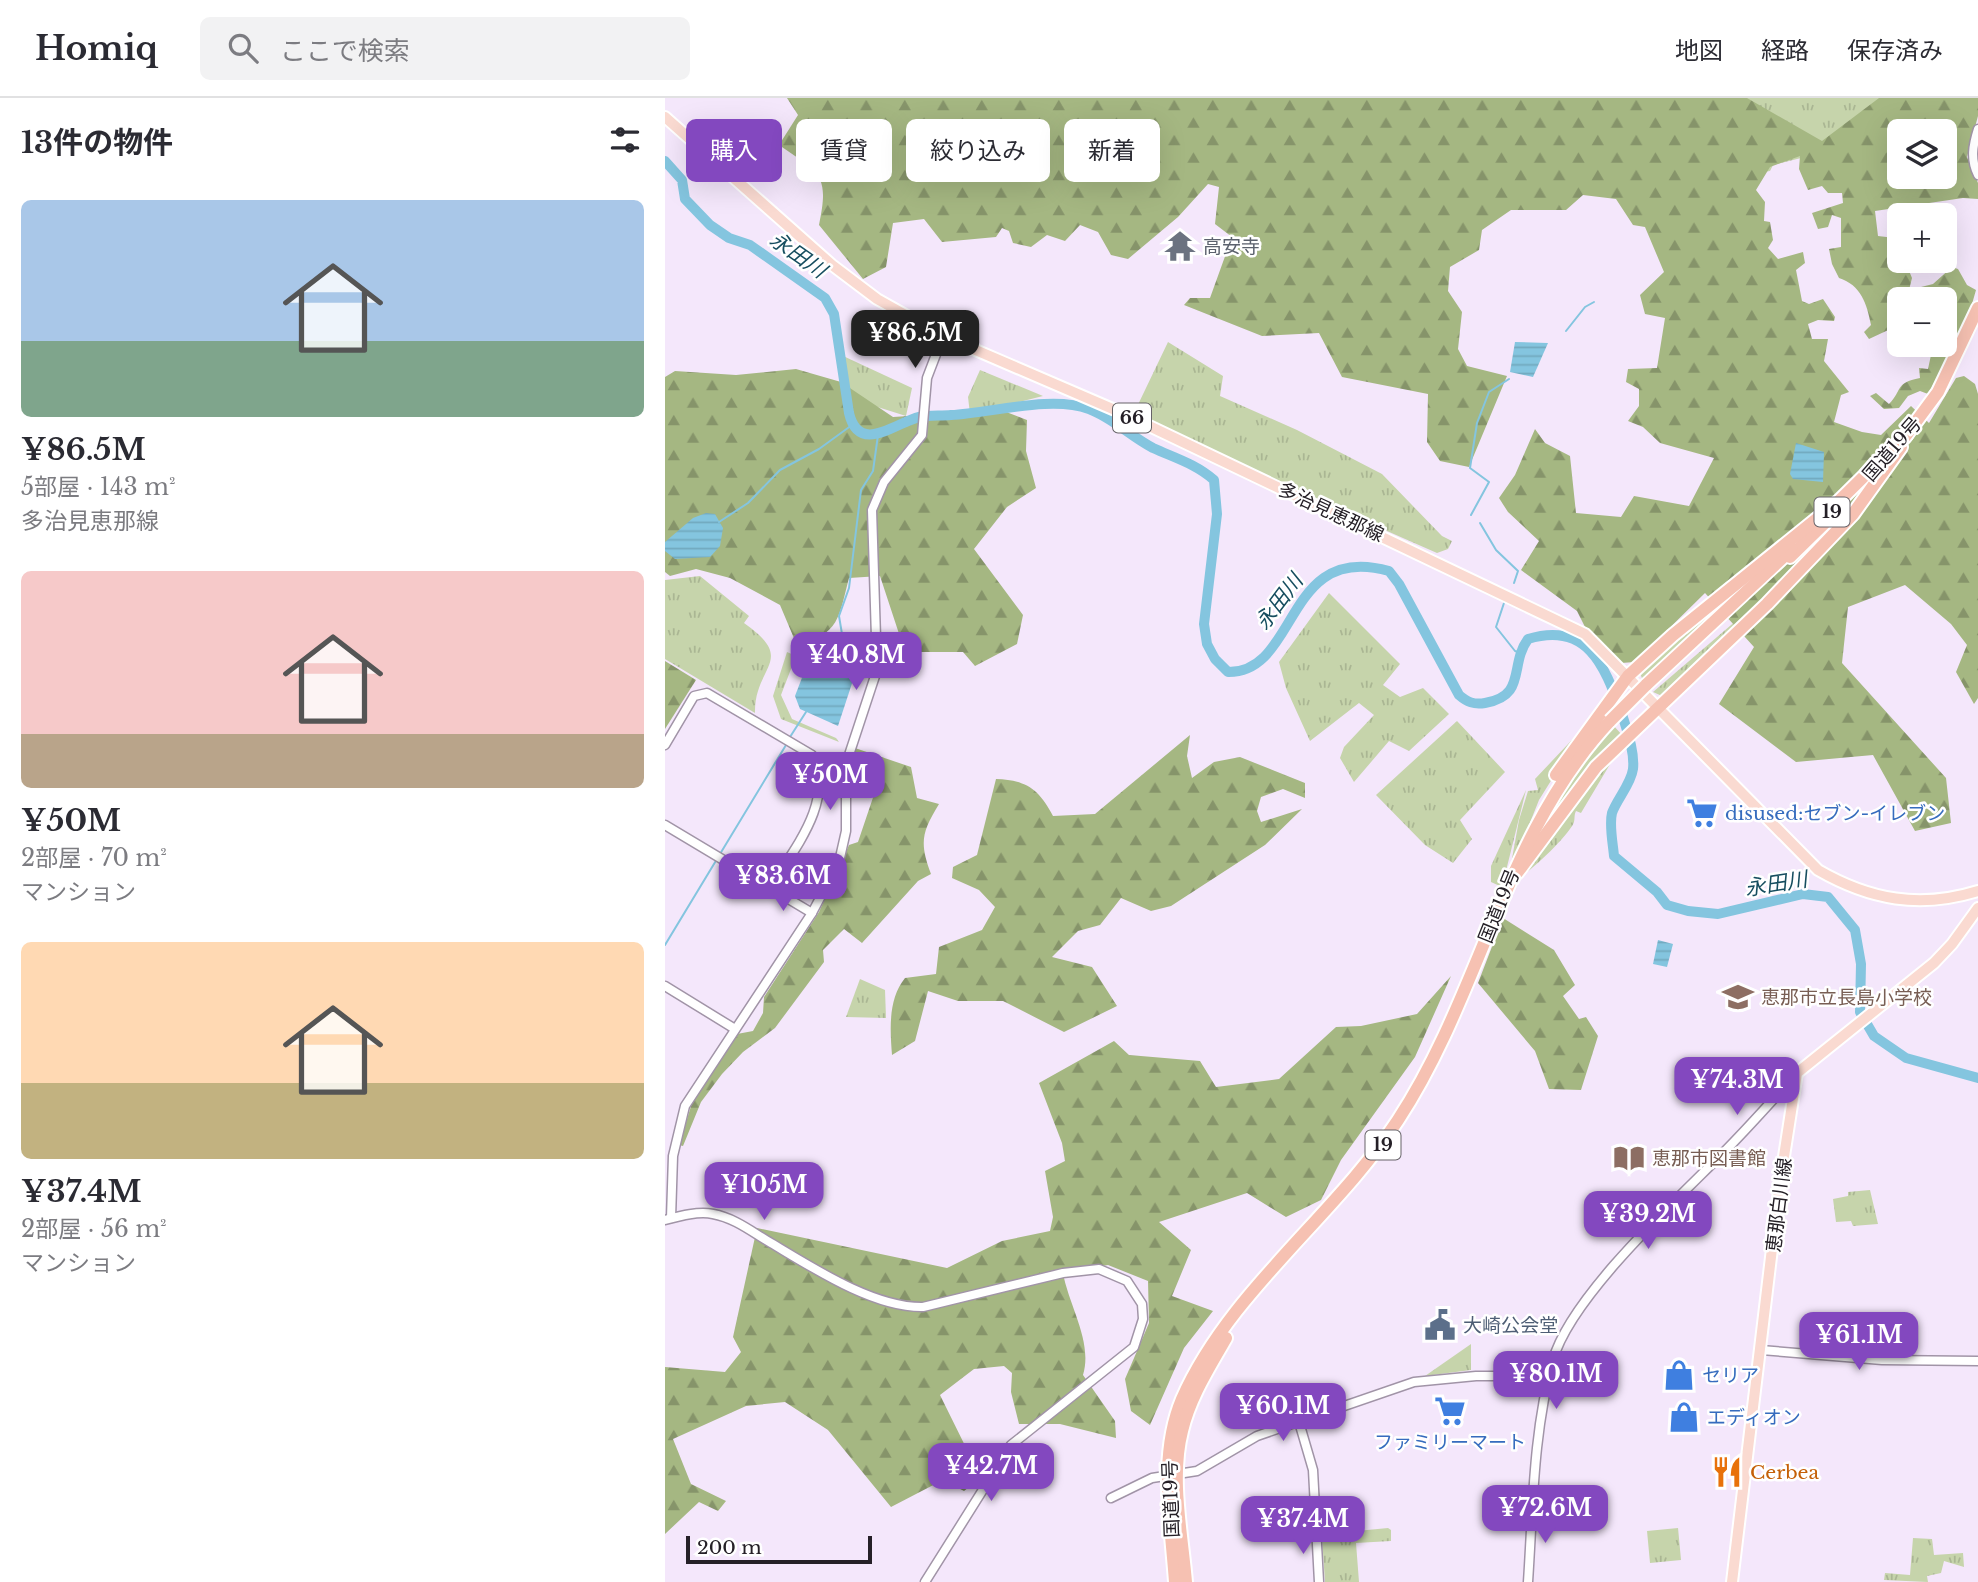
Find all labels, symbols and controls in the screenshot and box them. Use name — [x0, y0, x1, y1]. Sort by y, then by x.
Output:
search box — [200, 17, 690, 80]
text: Homiq — [35, 28, 158, 69]
icon: search — [224, 29, 262, 67]
text: ここで検索 — [280, 35, 410, 67]
text: 地図 — [1675, 36, 1723, 65]
text: 経路 — [1761, 36, 1809, 65]
text: 保存済み — [1847, 36, 1943, 65]
chip: 購入 — [686, 119, 782, 182]
chip: 賃貸 — [796, 119, 892, 182]
chip: 絞り込み — [906, 119, 1050, 182]
chip: 新着 — [1064, 119, 1160, 182]
map controls — [1887, 119, 1957, 357]
button: layers — [1887, 119, 1957, 189]
icon: filters — [606, 121, 644, 159]
text: 13件の物件 — [21, 124, 173, 161]
button: + — [1887, 203, 1957, 273]
water label: 永田川 — [765, 226, 833, 285]
temple icon: 高安寺 — [1163, 229, 1197, 263]
place label: 高安寺 — [1203, 235, 1260, 258]
icon: home — [270, 245, 396, 371]
button: − — [1887, 287, 1957, 357]
pin: ¥86.5M — [858, 310, 972, 370]
text: ¥86.5M — [867, 319, 963, 347]
road number: 66 — [1113, 404, 1151, 432]
street label: 国道19号 — [1858, 412, 1926, 486]
text: ¥86.5M — [21, 431, 146, 468]
text: 5部屋 · 143 m² — [21, 473, 176, 501]
street label: 多治見恵那線 — [1274, 477, 1388, 547]
road number: 19 — [1815, 498, 1849, 526]
text: 多治見恵那線 — [21, 507, 159, 535]
water label: 永田川 — [1250, 567, 1310, 635]
icon: home — [270, 616, 396, 742]
pin: ¥40.8M — [799, 632, 913, 692]
text: ¥40.8M — [807, 641, 905, 669]
pin: ¥50M — [789, 752, 871, 812]
text: ¥50M — [792, 761, 868, 789]
supermarket icon: disused:セブン-イレブン — [1685, 796, 1719, 830]
text: ¥50M — [21, 802, 121, 839]
place label: disused:セブン-イレブン — [1725, 802, 1945, 825]
text: 2部屋 · 70 m² — [21, 844, 167, 872]
pin: ¥83.6M — [726, 854, 840, 913]
text: ¥83.6M — [735, 862, 831, 890]
street label: 国道19号 — [1474, 866, 1524, 946]
water label: 永田川 — [1743, 866, 1811, 902]
text: マンション — [21, 878, 136, 906]
school or university icon: 恵那市立長島小学校 — [1721, 980, 1755, 1014]
place label: 恵那市立長島小学校 — [1761, 986, 1932, 1009]
icon: home — [270, 987, 396, 1113]
pin: ¥74.3M — [1680, 1058, 1794, 1117]
text: ¥74.3M — [1690, 1066, 1784, 1094]
road number: 19 — [1365, 1130, 1401, 1160]
library icon: 恵那市図書館 — [1612, 1141, 1646, 1175]
place label: 恵那市図書館 — [1652, 1147, 1766, 1170]
street label: 恵那白川線 — [1762, 1156, 1796, 1254]
pin: ¥105M — [715, 1162, 813, 1222]
text: ¥105M — [721, 1171, 808, 1199]
text: ¥37.4M — [21, 1173, 141, 1210]
pin: ¥39.2M — [1591, 1192, 1705, 1251]
text: ¥39.2M — [1600, 1200, 1696, 1228]
text: 2部屋 · 56 m² — [21, 1215, 167, 1243]
text: マンション — [21, 1249, 136, 1277]
public building icon: 大崎公会堂 — [1423, 1308, 1457, 1342]
pin: ¥61.1M — [1802, 1312, 1916, 1372]
place label: 大崎公会堂 — [1463, 1314, 1558, 1337]
text: ¥61.1M — [1815, 1321, 1903, 1349]
pin: ¥80.1M — [1499, 1352, 1613, 1411]
shop icon: セリア — [1662, 1358, 1696, 1392]
text: ¥80.1M — [1509, 1360, 1603, 1388]
place label: セリア — [1702, 1364, 1759, 1387]
pin: ¥60.1M — [1226, 1384, 1340, 1443]
text: ¥60.1M — [1236, 1392, 1330, 1420]
supermarket icon: ファミリーマート — [1433, 1394, 1467, 1428]
shop icon: エディオン — [1667, 1400, 1701, 1434]
place label: エディオン — [1707, 1406, 1801, 1429]
place label: ファミリーマート — [1374, 1431, 1526, 1454]
pin: ¥42.7M — [934, 1444, 1048, 1503]
text: ¥42.7M — [944, 1452, 1038, 1480]
restaurant icon: Cerbea — [1710, 1455, 1744, 1489]
street label: 国道19号 — [1158, 1460, 1184, 1538]
place label: Cerbea — [1750, 1461, 1820, 1484]
pin: ¥72.6M — [1488, 1486, 1602, 1545]
text: ¥72.6M — [1498, 1494, 1592, 1522]
pin: ¥37.4M — [1246, 1496, 1360, 1556]
text: ¥37.4M — [1257, 1505, 1349, 1533]
scale bar — [686, 1533, 871, 1565]
text: 200 m — [697, 1536, 762, 1559]

